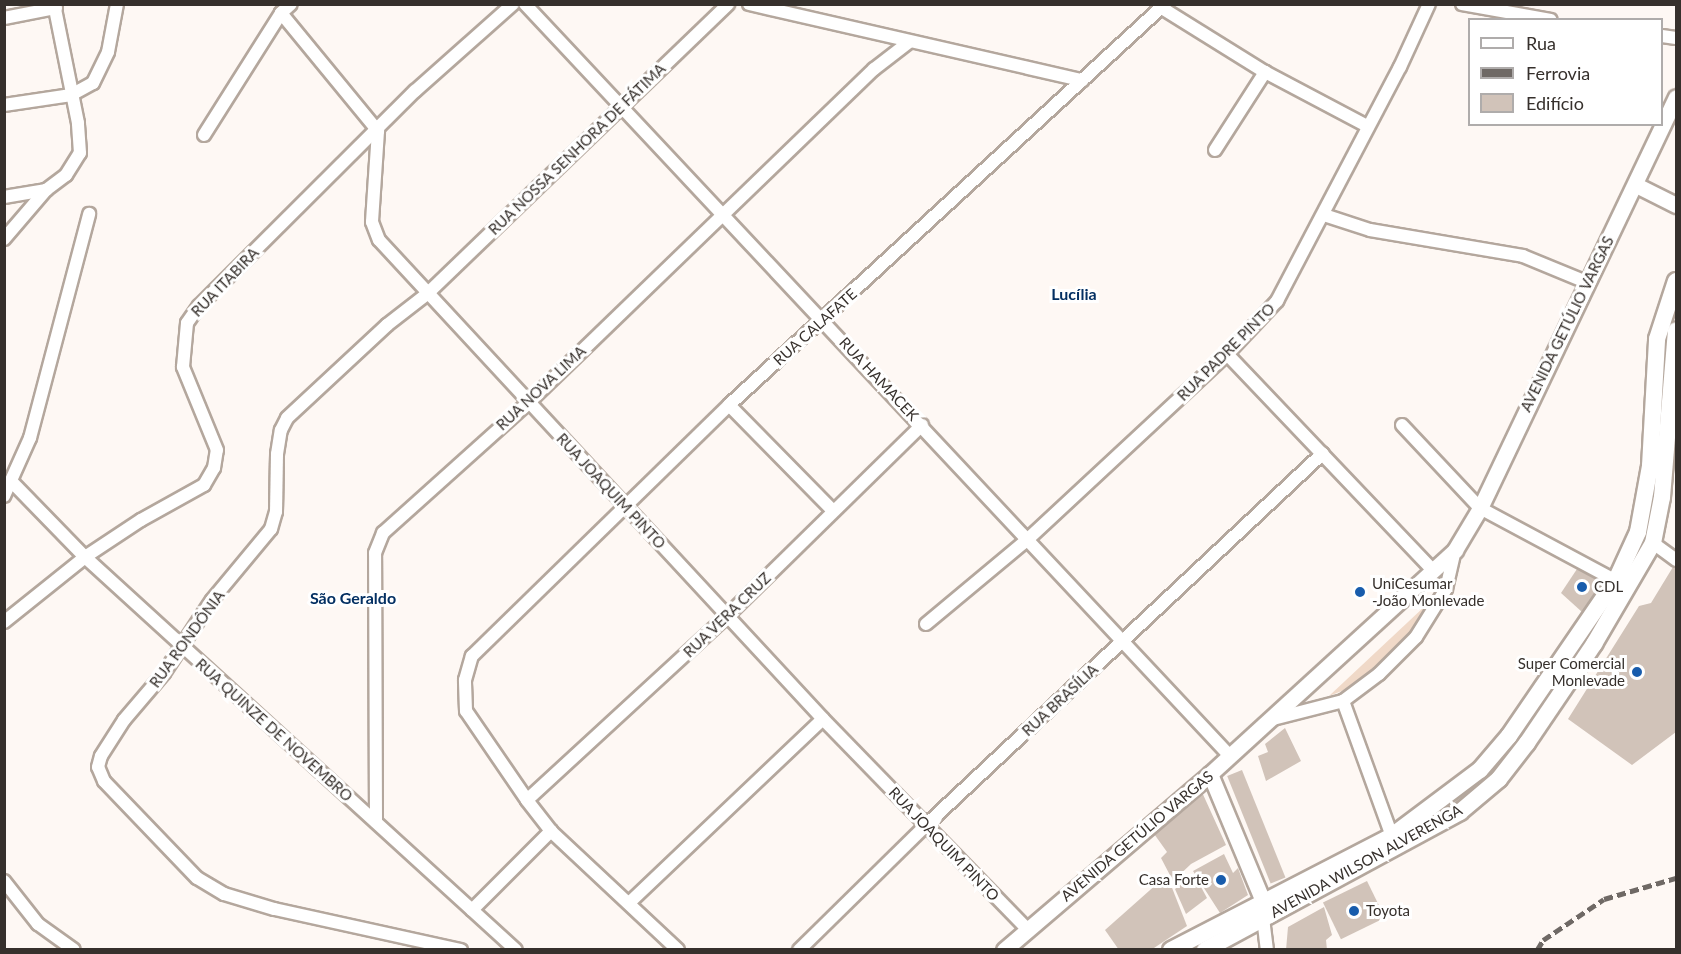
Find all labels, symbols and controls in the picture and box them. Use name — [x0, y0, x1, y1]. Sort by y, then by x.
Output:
legend — [1468, 18, 1663, 126]
text: Rua — [1526, 32, 1556, 54]
street label: RUA NOSSA SENHORA DE FÁTIMA — [484, 59, 670, 239]
text: Ferrovia — [1526, 62, 1590, 84]
text: Edifício — [1526, 92, 1584, 114]
street label: AVENIDA GETÚLIO VARGAS — [1516, 233, 1618, 415]
street label: RUA ITABIRA — [187, 243, 263, 321]
district label: Lucília — [1051, 284, 1097, 304]
street label: RUA CALAFATE — [769, 285, 861, 369]
street label: RUA PADRE PINTO — [1173, 299, 1279, 405]
street label: RUA HAMACEK — [836, 333, 922, 425]
street label: RUA NOVA LIMA — [492, 342, 590, 434]
street label: RUA JOAQUIM PINTO — [553, 429, 669, 553]
street label: RUA VERA CRUZ — [679, 568, 775, 662]
place label: UniCesumar -João Monlevade — [1372, 574, 1484, 609]
place label: CDL — [1594, 578, 1623, 596]
marker: CDL — [1575, 580, 1589, 594]
marker: UniCesumar -João Monlevade — [1353, 585, 1367, 599]
street label: RUA RONDÔNIA — [146, 587, 228, 691]
district label: São Geraldo — [310, 588, 396, 608]
place label: Super Comercial Monlevade — [1517, 654, 1625, 689]
street label: RUA QUINZE DE NOVEMBRO — [192, 655, 356, 805]
street label: RUA BRASÍLIA — [1018, 660, 1102, 740]
marker: Super Comercial Monlevade — [1630, 665, 1644, 679]
street label: AVENIDA GETÚLIO VARGAS — [1057, 767, 1217, 905]
street label: RUA JOAQUIM PINTO — [885, 783, 1003, 905]
street label: AVENIDA WILSON ALVERENGA — [1266, 800, 1466, 922]
place label: Casa Forte — [1139, 871, 1209, 889]
marker: Casa Forte — [1214, 873, 1228, 887]
place label: Toyota — [1366, 902, 1410, 920]
marker: Toyota — [1347, 904, 1361, 918]

